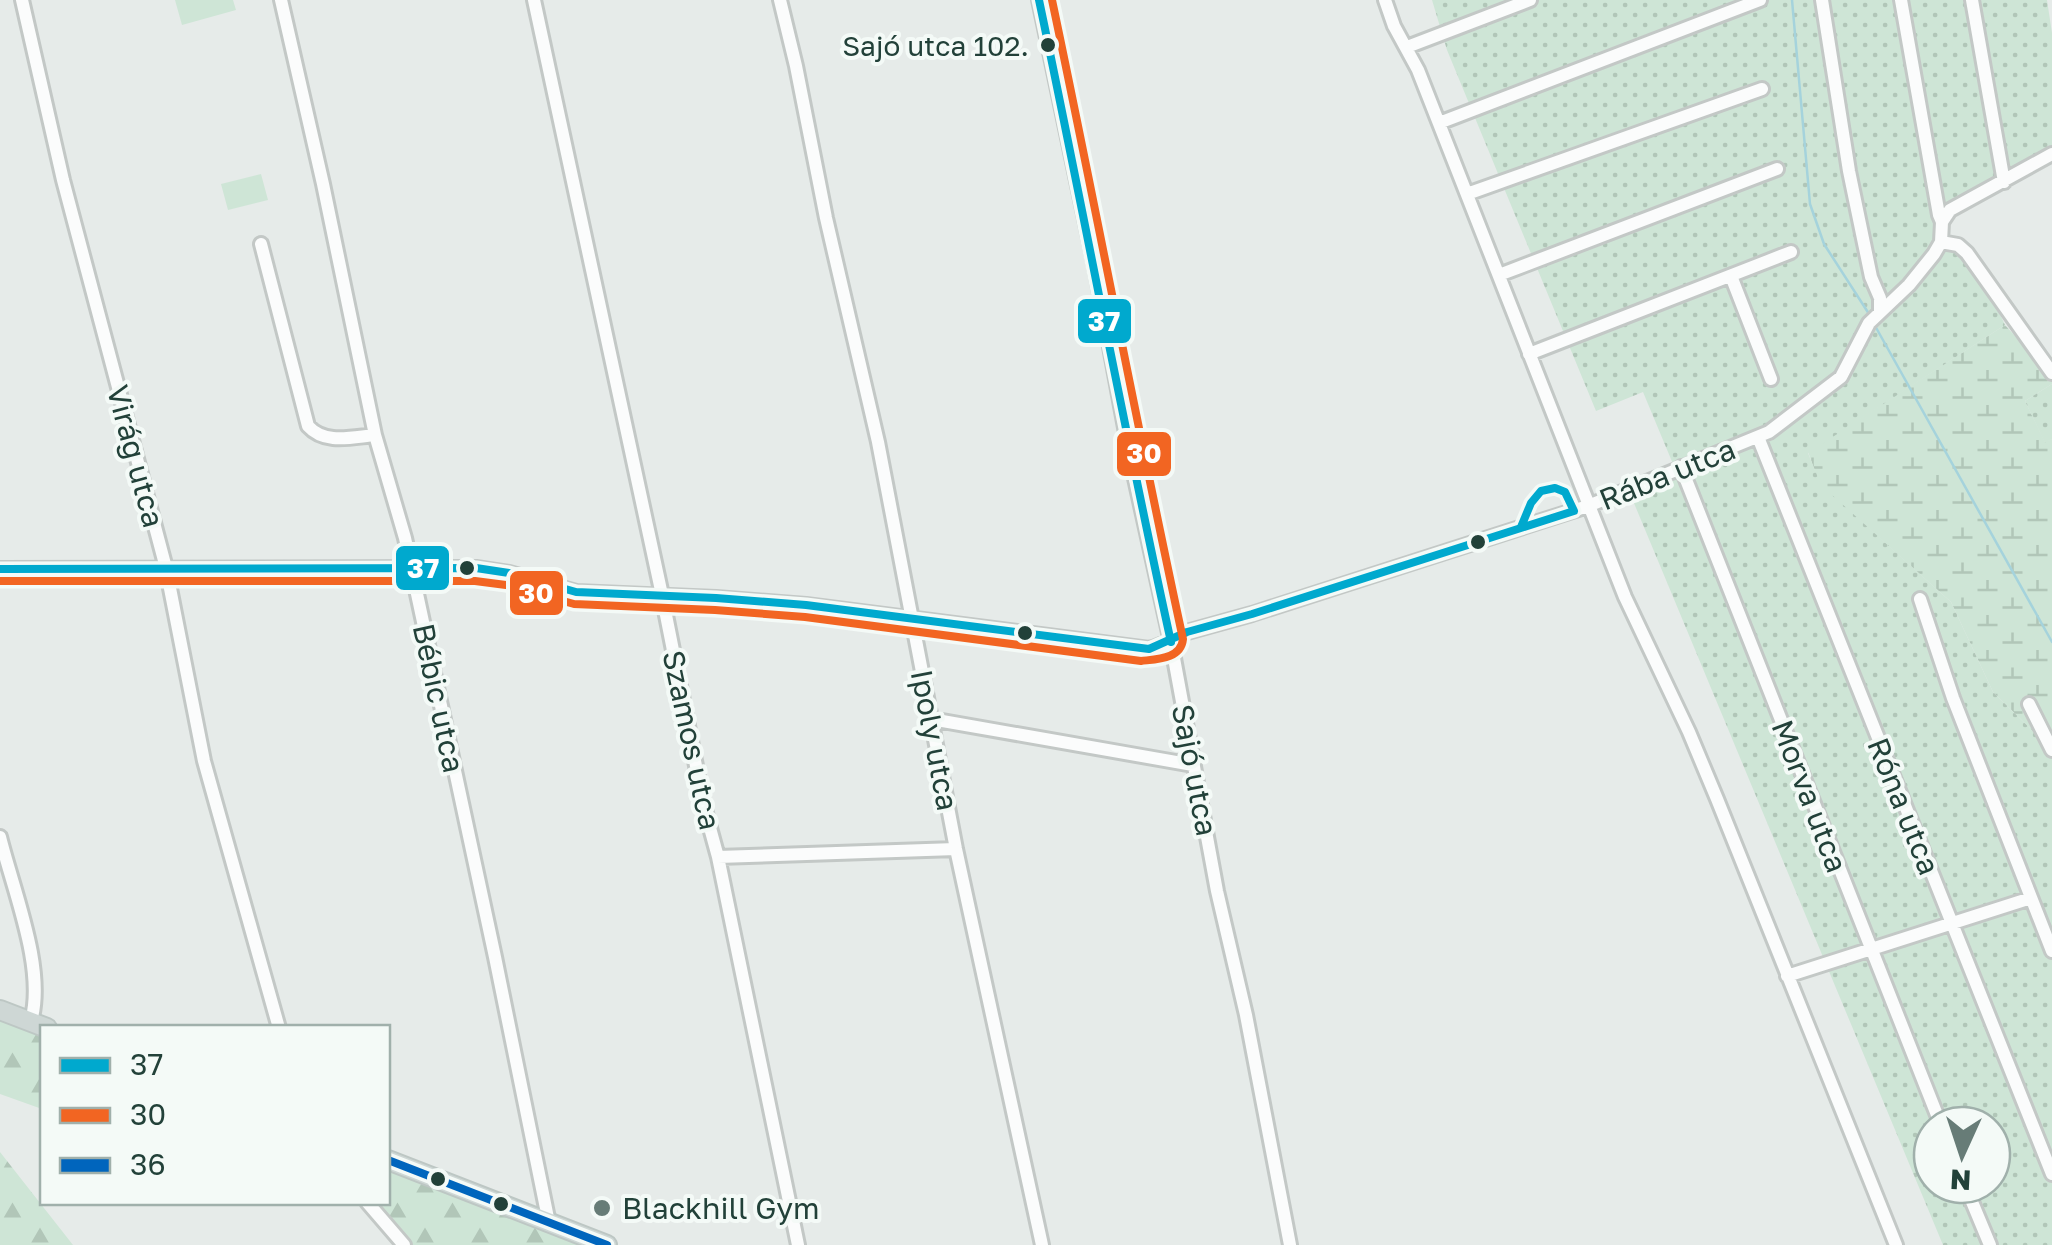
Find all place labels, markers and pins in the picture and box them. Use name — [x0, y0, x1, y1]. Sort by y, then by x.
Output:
place label: Sajó utca 102. — [842, 29, 1029, 62]
marker: Sajó utca 102. — [1038, 35, 1058, 55]
unlabelled marker — [1468, 532, 1488, 552]
unlabelled marker — [457, 558, 477, 578]
unlabelled marker — [1015, 623, 1035, 643]
unlabelled marker — [428, 1169, 448, 1189]
place label: Blackhill Gym — [622, 1190, 820, 1226]
unlabelled marker — [491, 1194, 511, 1214]
marker: Blackhill Gym — [591, 1197, 613, 1219]

